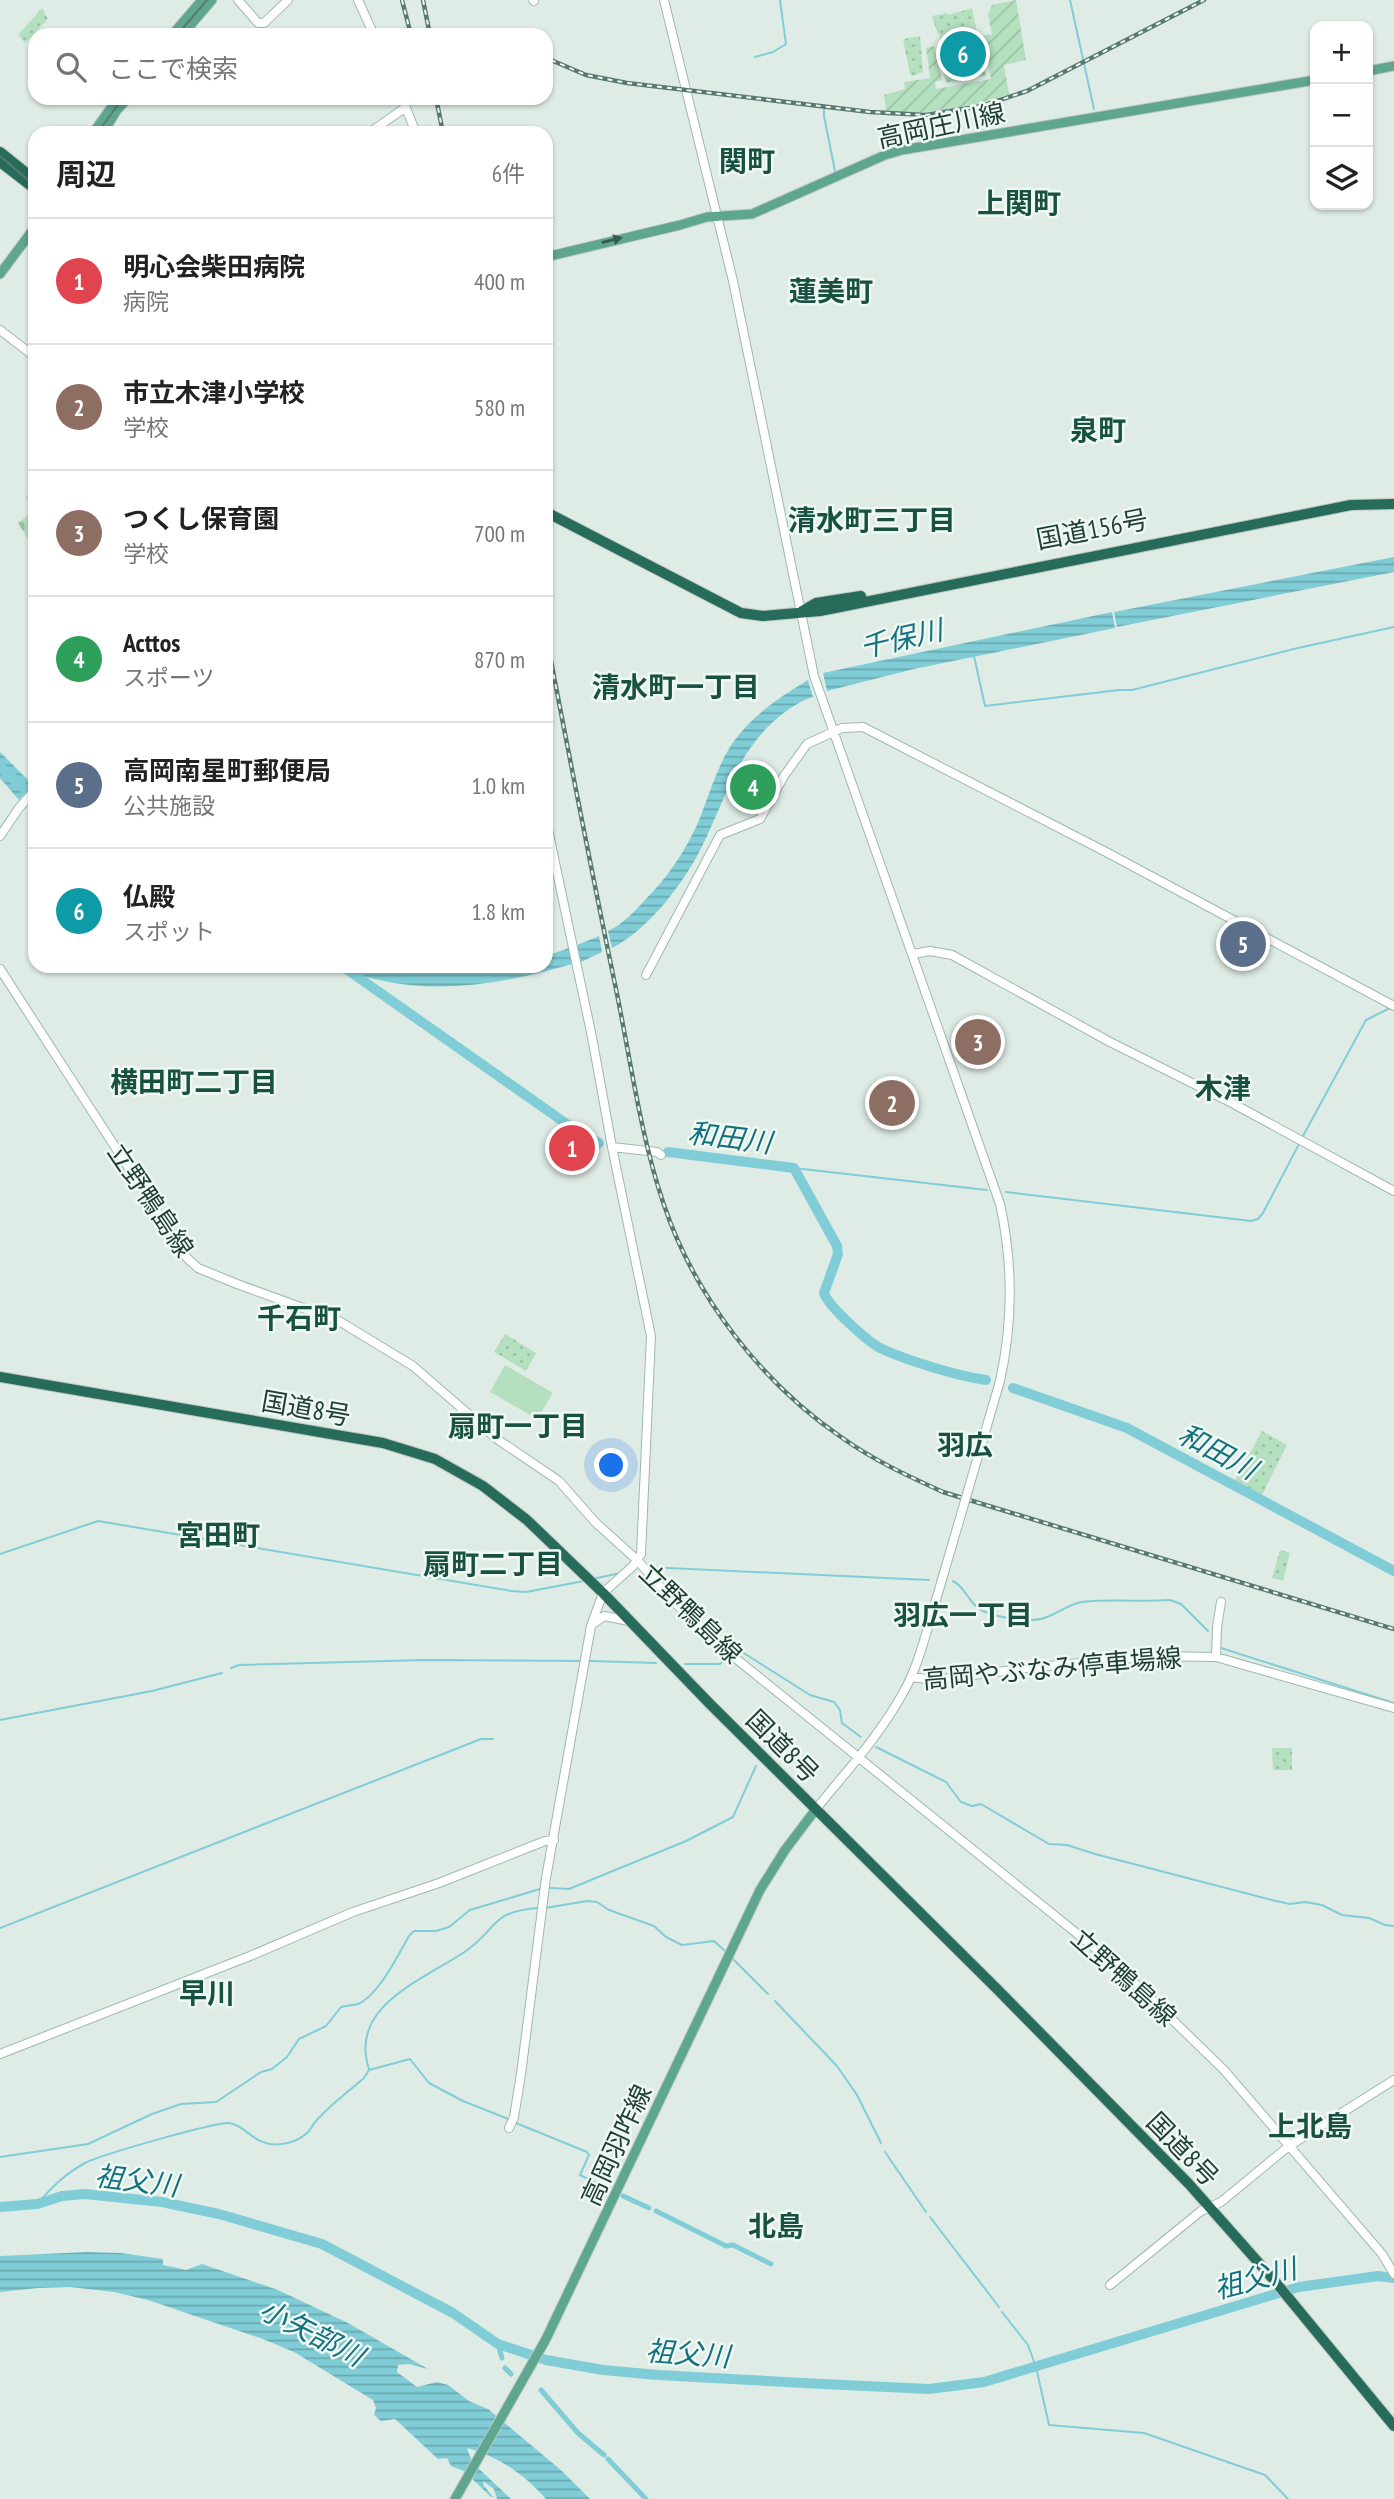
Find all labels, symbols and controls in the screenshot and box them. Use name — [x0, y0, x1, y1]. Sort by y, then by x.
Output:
map controls — [1310, 21, 1373, 210]
button: + — [1310, 21, 1373, 84]
search box — [28, 28, 553, 105]
pin: 6 — [940, 28, 986, 80]
icon: search — [52, 48, 90, 86]
text: ここで検索 — [108, 52, 238, 85]
button: − — [1310, 84, 1373, 147]
street label: 高岡庄川線 — [874, 95, 1008, 155]
district label: 関町 — [719, 142, 775, 179]
button: layers — [1310, 147, 1373, 210]
text: 周辺 — [56, 154, 116, 193]
text: 6件 — [492, 159, 525, 188]
district label: 上関町 — [977, 184, 1061, 221]
one-way arrow — [601, 234, 623, 245]
text: 明心会柴田病院 — [123, 250, 305, 283]
text: 1 — [74, 267, 85, 296]
text: 400 m — [474, 267, 525, 296]
district label: 蓮美町 — [789, 272, 873, 309]
text: 病院 — [123, 287, 169, 316]
text: 市立木津小学校 — [123, 376, 305, 409]
text: 2 — [74, 393, 85, 422]
text: 580 m — [474, 393, 525, 422]
district label: 泉町 — [1070, 411, 1126, 448]
text: 学校 — [123, 413, 169, 442]
district label: 清水町三丁目 — [788, 501, 956, 538]
text: つくし保育園 — [123, 502, 279, 535]
street label: 国道156号 — [1033, 502, 1151, 556]
text: 3 — [74, 519, 85, 548]
text: 700 m — [474, 519, 525, 548]
text: 学校 — [123, 539, 169, 568]
water label: 千保川 — [856, 610, 949, 665]
text: Acttos — [123, 626, 180, 659]
text: 4 — [74, 645, 85, 674]
text: 870 m — [474, 645, 525, 674]
text: スポーツ — [123, 663, 215, 692]
district label: 清水町一丁目 — [592, 668, 760, 705]
text: 高岡南星町郵便局 — [123, 754, 331, 787]
pin: 4 — [730, 761, 776, 813]
text: 5 — [74, 771, 85, 800]
text: 1.0 km — [471, 771, 525, 800]
text: 公共施設 — [123, 791, 215, 820]
text: 仏殿 — [123, 880, 175, 913]
text: 6 — [74, 897, 85, 926]
text: 1.8 km — [471, 897, 525, 926]
text: スポット — [123, 917, 215, 946]
pin: 5 — [1220, 918, 1266, 970]
pin: 3 — [955, 1016, 1001, 1068]
district label: 横田町二丁目 — [110, 1063, 278, 1100]
district label: 木津 — [1195, 1069, 1251, 1106]
pin: 2 — [869, 1077, 915, 1129]
water label: 和田川 — [686, 1114, 777, 1161]
pin: 1 — [549, 1122, 595, 1174]
street label: 立野鴨島線 — [101, 1137, 201, 1263]
district label: 千石町 — [257, 1299, 341, 1336]
street label: 国道8号 — [259, 1384, 353, 1432]
district label: 扇町一丁目 — [448, 1407, 588, 1444]
water label: 和田川 — [1172, 1415, 1266, 1488]
district label: 羽広 — [937, 1426, 993, 1463]
your location — [594, 1448, 628, 1482]
district label: 宮田町 — [176, 1516, 260, 1553]
district label: 扇町二丁目 — [423, 1545, 563, 1582]
street label: 立野鴨島線 — [633, 1556, 749, 1670]
district label: 羽広一丁目 — [893, 1596, 1033, 1633]
street label: 高岡やぶなみ停車場線 — [921, 1640, 1183, 1696]
street label: 国道8号 — [740, 1703, 826, 1789]
street label: 立野鴨島線 — [1065, 1921, 1183, 2033]
district label: 早川 — [179, 1974, 235, 2011]
street label: 高岡羽咋線 — [574, 2079, 658, 2211]
street label: 国道8号 — [1140, 2105, 1226, 2193]
district label: 上北島 — [1268, 2107, 1352, 2144]
water label: 祖父川 — [93, 2157, 184, 2204]
district label: 北島 — [748, 2207, 804, 2244]
water label: 祖父川 — [1210, 2248, 1303, 2307]
water label: 小矢部川 — [254, 2290, 373, 2375]
water label: 祖父川 — [645, 2332, 734, 2375]

